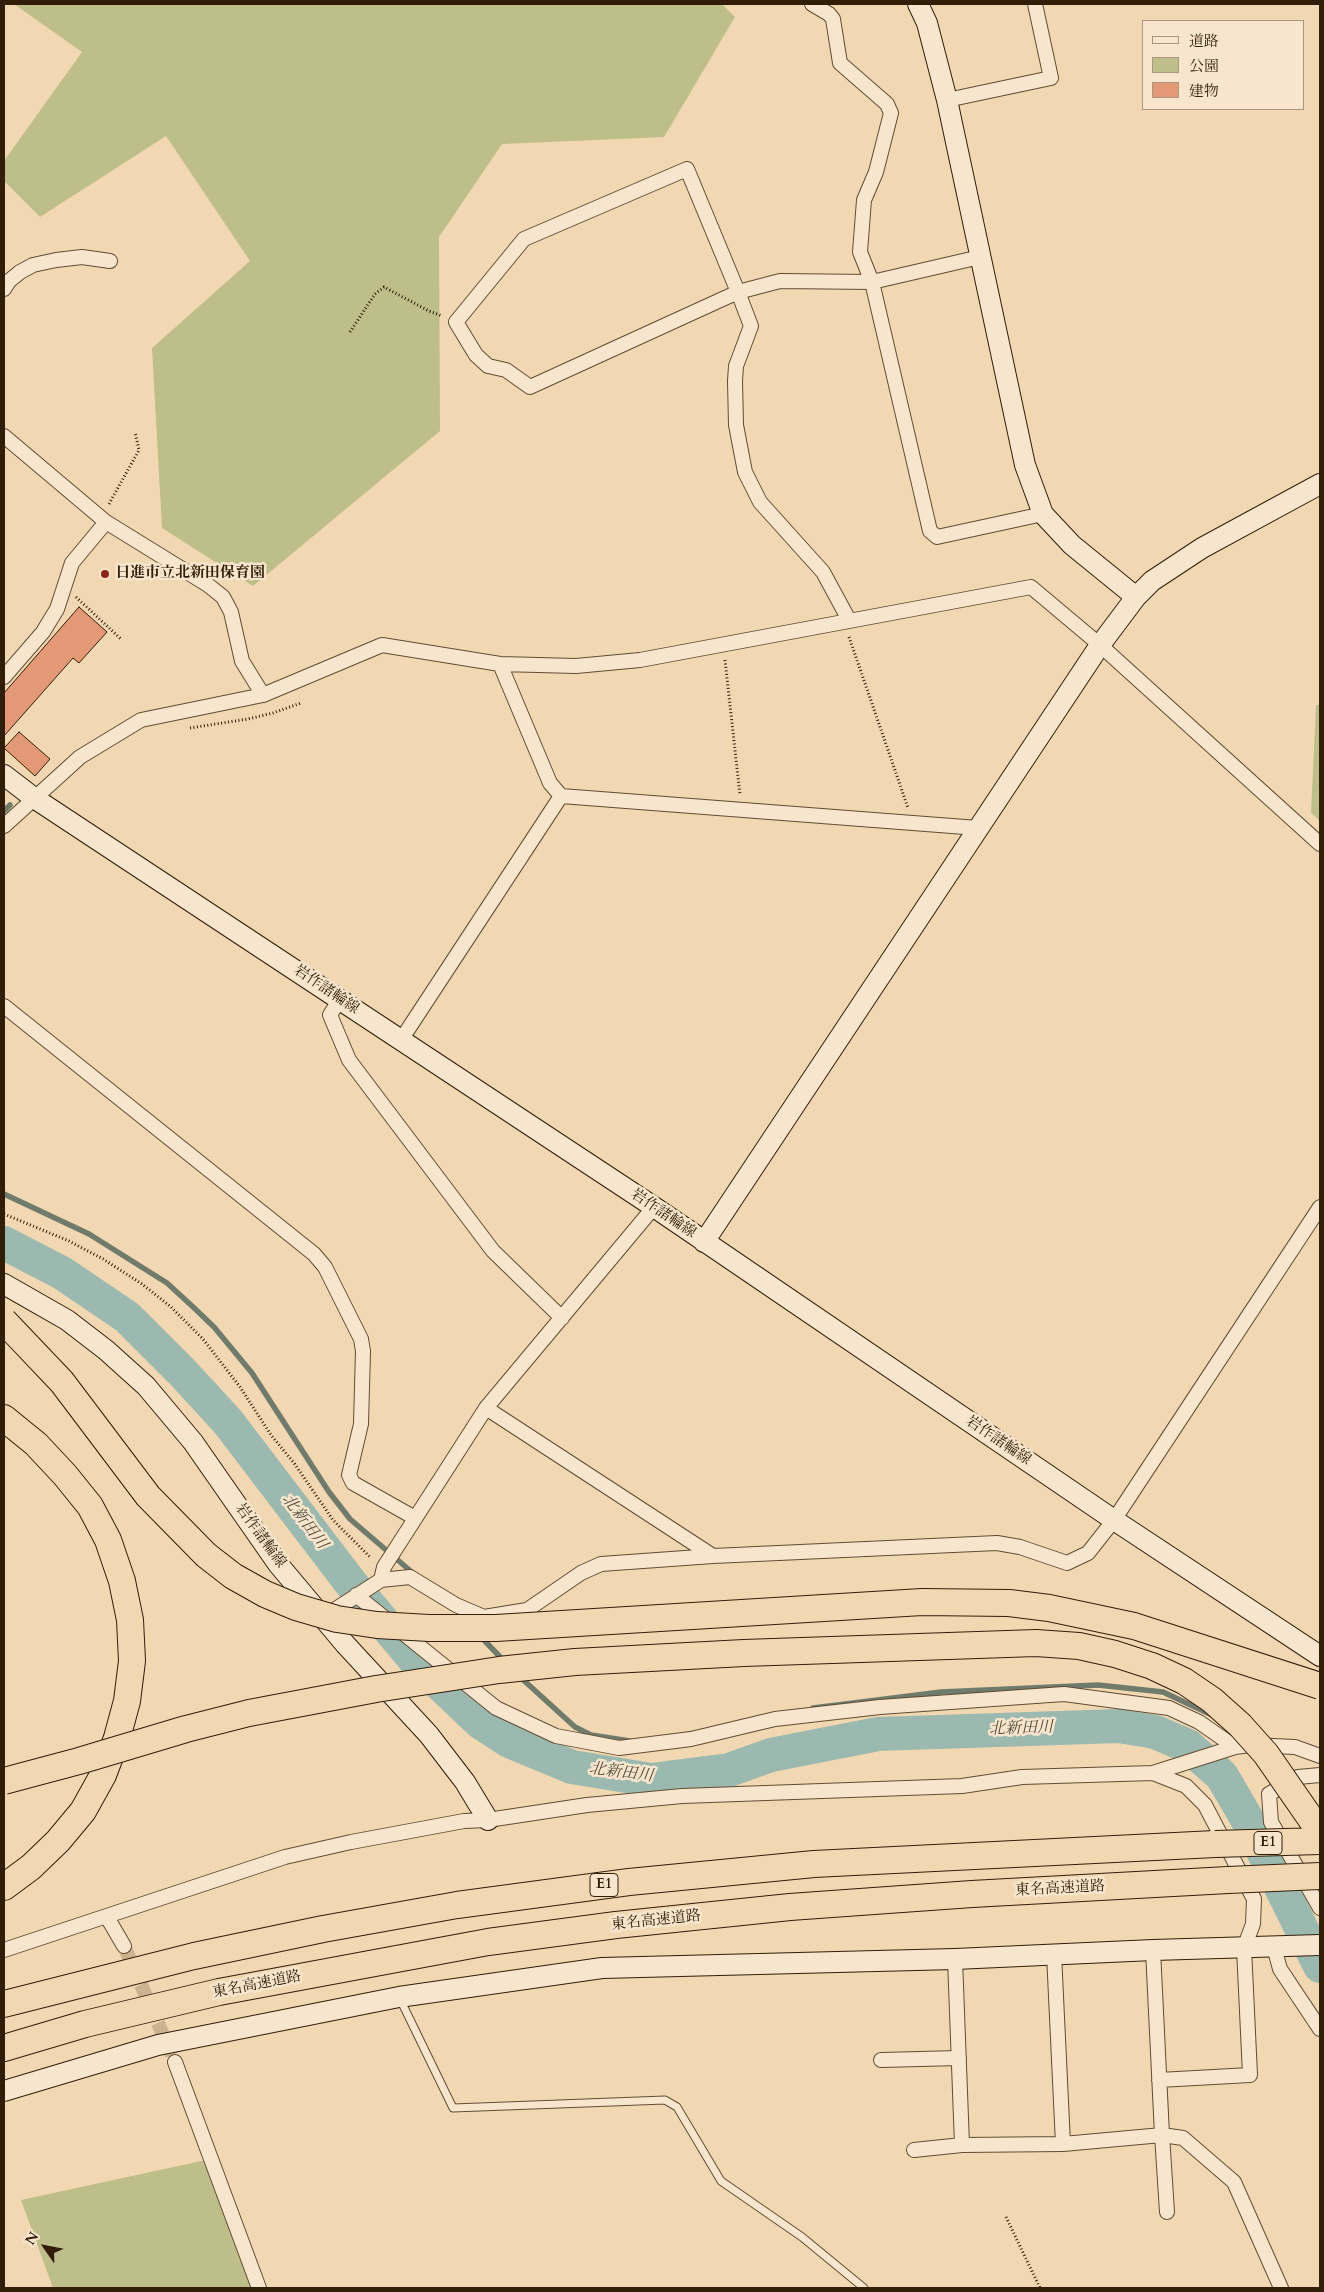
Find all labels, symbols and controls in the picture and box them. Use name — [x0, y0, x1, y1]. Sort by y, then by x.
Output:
legend — [1142, 20, 1304, 110]
text: 道路 — [1189, 31, 1219, 51]
text: 公園 — [1189, 56, 1219, 76]
text: 建物 — [1189, 81, 1219, 101]
place label: 日進市立北新田保育園 — [115, 565, 265, 583]
marker: 日進市立北新田保育園 — [99, 568, 111, 580]
street label: 岩作諸輪線 — [290, 962, 362, 1018]
street label: 岩作諸輪線 — [627, 1186, 699, 1242]
street label: 岩作諸輪線 — [962, 1413, 1034, 1469]
water label: 北新田川 — [277, 1491, 331, 1553]
street label: 岩作諸輪線 — [231, 1500, 289, 1572]
water label: 北新田川 — [989, 1718, 1053, 1740]
water label: 北新田川 — [588, 1760, 654, 1786]
road number: E1 — [1254, 1832, 1282, 1855]
road number: E1 — [590, 1874, 618, 1896]
street label: 東名高速道路 — [1015, 1878, 1105, 1900]
street label: 東名高速道路 — [610, 1907, 702, 1935]
street label: 東名高速道路 — [211, 1968, 303, 2002]
north arrow — [20, 2222, 70, 2272]
text: N — [21, 2228, 43, 2249]

